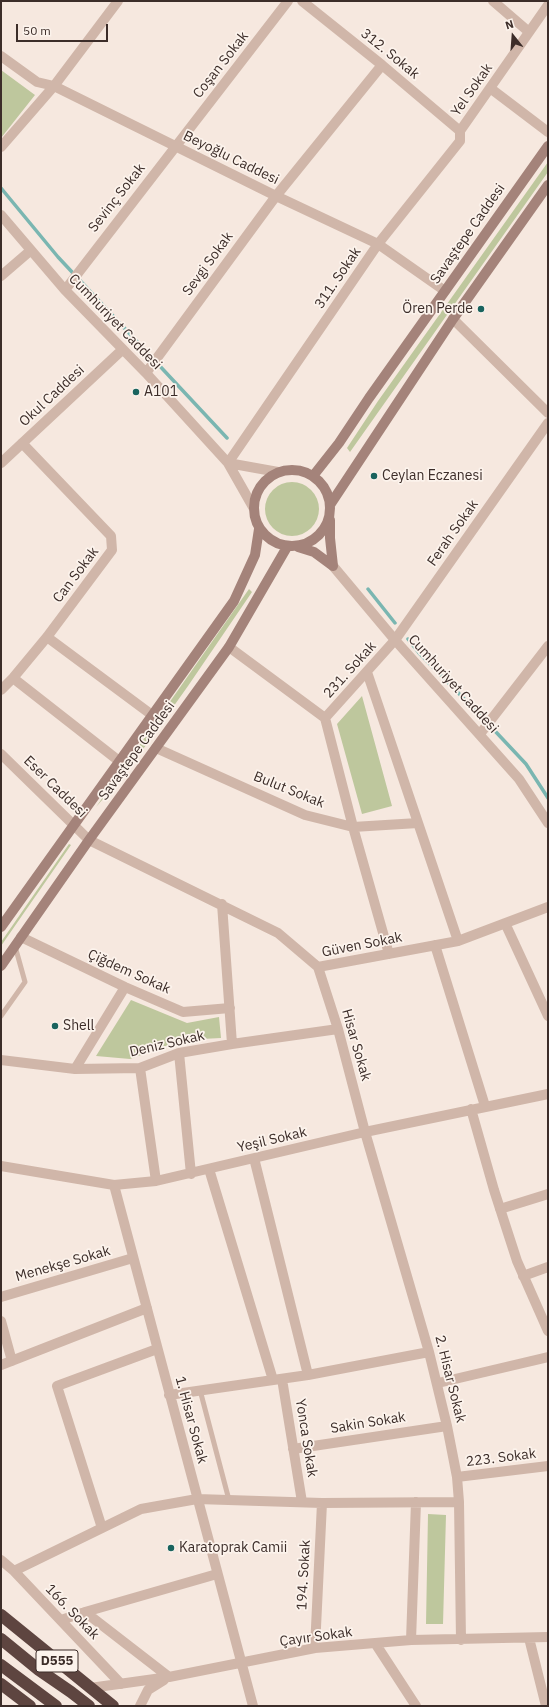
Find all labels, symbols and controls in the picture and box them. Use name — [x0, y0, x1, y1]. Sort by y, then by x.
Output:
scale bar — [18, 16, 110, 42]
north arrow — [493, 16, 533, 56]
text: N — [504, 17, 515, 32]
text: 50 m — [23, 23, 51, 38]
street label: 312. Sokak — [357, 25, 423, 83]
street label: Coşan Sokak — [190, 28, 252, 102]
street label: Yel Sokak — [448, 60, 496, 120]
street label: Beyoğlu Caddesi — [180, 128, 282, 188]
street label: Sevinç Sokak — [85, 160, 149, 236]
street label: Savaştepe Caddesi — [427, 181, 509, 287]
street label: Sevgi Sokak — [179, 229, 237, 299]
street label: 311. Sokak — [311, 244, 365, 312]
street label: Cumhuriyet Caddesi — [65, 271, 165, 373]
place label: Ören Perde — [402, 301, 473, 317]
marker: Ören Perde — [476, 304, 486, 314]
street label: Okul Caddesi — [16, 362, 88, 430]
place label: A101 — [144, 384, 178, 400]
marker: A101 — [131, 387, 141, 397]
place label: Ceylan Eczanesi — [382, 468, 483, 484]
marker: Ceylan Eczanesi — [369, 471, 379, 481]
street label: Ferah Sokak — [424, 497, 482, 569]
street label: Can Sokak — [50, 544, 102, 606]
street label: Cumhuriyet Caddesi — [404, 631, 502, 737]
street label: 231. Sokak — [320, 638, 380, 702]
street label: Savaştepe Caddesi — [95, 698, 179, 804]
street label: Eser Caddesi — [20, 753, 90, 821]
street label: Bulut Sokak — [251, 768, 327, 812]
street label: Güven Sokak — [320, 929, 404, 961]
street label: Çiğdem Sokak — [85, 946, 173, 998]
street label: Hisar Sokak — [338, 1007, 374, 1083]
place label: Shell — [63, 1018, 94, 1034]
marker: Shell — [50, 1021, 60, 1031]
street label: Deniz Sokak — [128, 1027, 206, 1061]
street label: Yeşil Sokak — [236, 1124, 308, 1156]
street label: Menekşe Sokak — [14, 1242, 112, 1286]
street label: 2. Hisar Sokak — [431, 1333, 469, 1425]
street label: 1. Hisar Sokak — [171, 1374, 211, 1466]
street label: Yonca Sokak — [291, 1397, 321, 1479]
street label: Sakin Sokak — [329, 1409, 407, 1437]
street label: 223. Sokak — [465, 1445, 537, 1471]
street label: 194. Sokak — [294, 1539, 314, 1611]
place label: Karatoprak Camii — [179, 1540, 287, 1556]
marker: Karatoprak Camii — [166, 1543, 176, 1553]
street label: 166. Sokak — [41, 1581, 103, 1643]
street label: Çayır Sokak — [279, 1624, 353, 1650]
road number: D555 — [36, 1650, 78, 1672]

